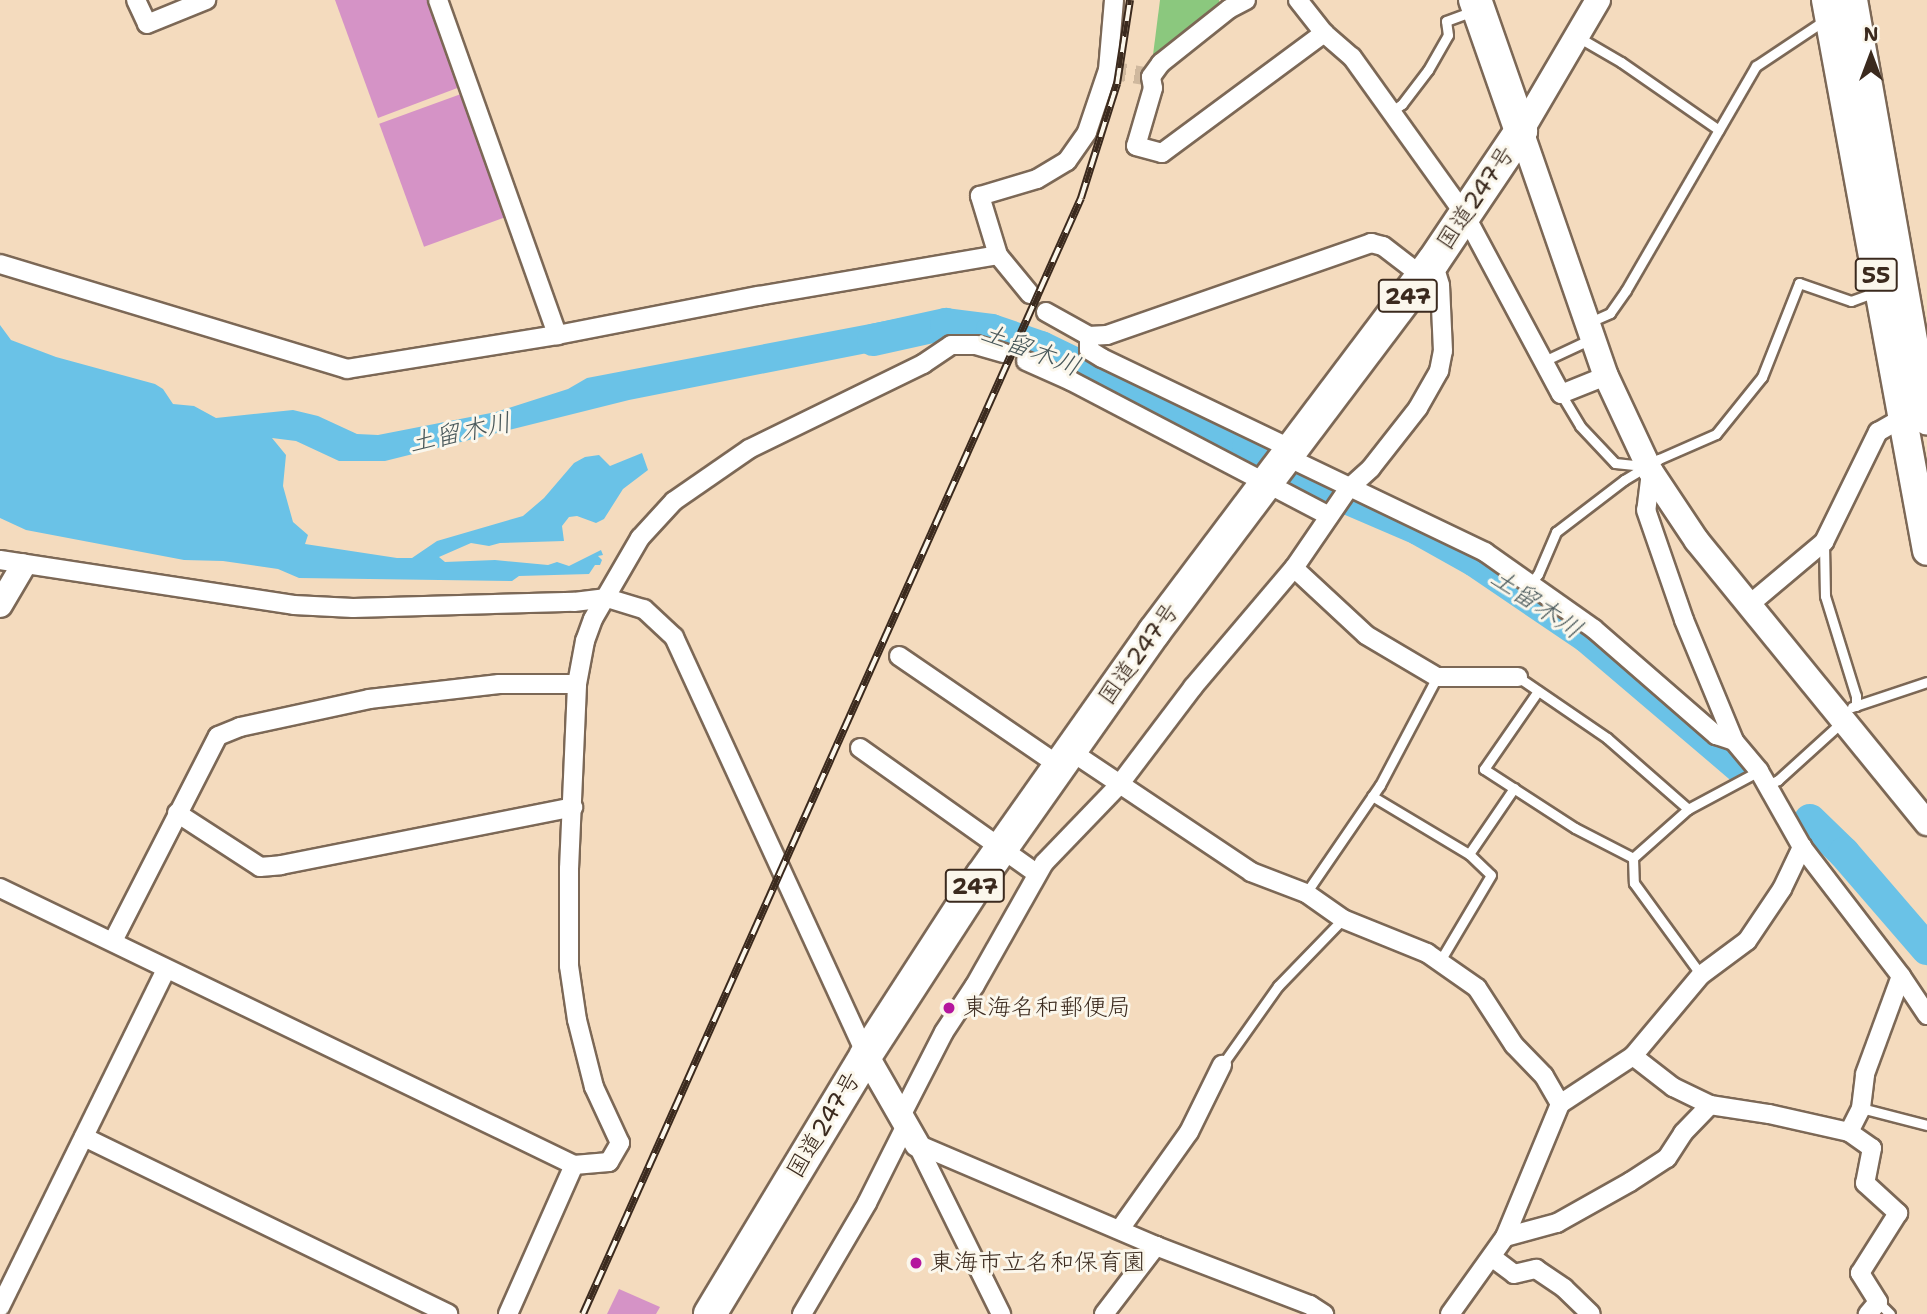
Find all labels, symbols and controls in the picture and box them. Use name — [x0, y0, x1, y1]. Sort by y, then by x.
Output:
north arrow — [1836, 21, 1906, 91]
text: N — [1863, 22, 1879, 47]
street label: 国道247号 — [1431, 141, 1521, 255]
road number: 55 — [1853, 256, 1899, 294]
road number: 247 — [1376, 276, 1440, 316]
water label: 土留木川 — [977, 316, 1085, 382]
water label: 土留木川 — [406, 406, 514, 458]
water label: 土留木川 — [1485, 561, 1589, 645]
street label: 国道247号 — [1092, 597, 1186, 711]
road number: 247 — [944, 866, 1006, 906]
place label: 東海名和郵便局 — [963, 994, 1131, 1022]
marker: 東海名和郵便局 — [941, 1000, 957, 1016]
street label: 国道247号 — [781, 1066, 867, 1184]
place label: 東海市立名和保育園 — [930, 1249, 1146, 1277]
marker: 東海市立名和保育園 — [908, 1255, 924, 1271]

